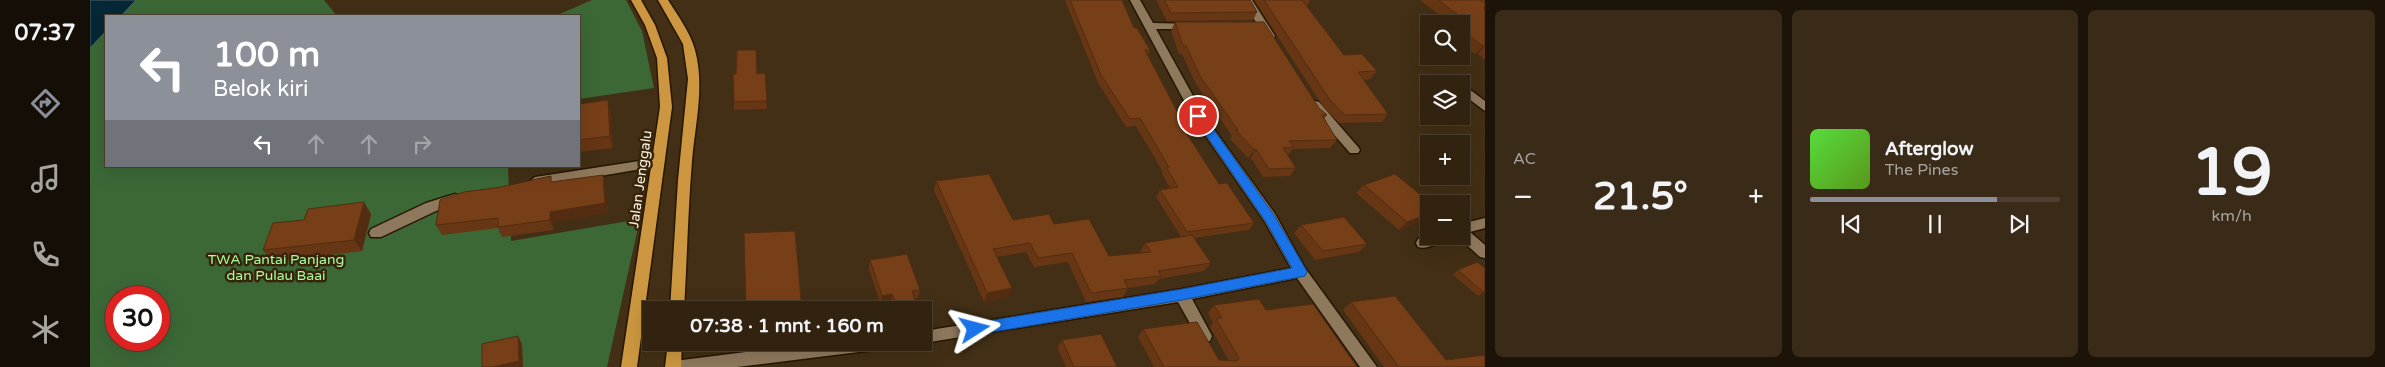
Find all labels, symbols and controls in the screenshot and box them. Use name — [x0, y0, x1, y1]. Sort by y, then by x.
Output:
map controls — [1420, 15, 1470, 245]
button: search — [1420, 15, 1470, 65]
text: 07:37 — [15, 20, 75, 46]
text: 100 m — [213, 34, 320, 76]
icon: left — [130, 35, 195, 100]
button: layers — [1420, 75, 1470, 125]
text: Belok kiri — [213, 76, 309, 102]
icon: directions — [28, 86, 63, 121]
pin — [1177, 95, 1219, 137]
icon: arrive — [1184, 102, 1212, 130]
street label: Jalan Jenggalu — [625, 129, 656, 229]
icon: left — [249, 130, 277, 158]
icon: ahead — [302, 130, 330, 158]
icon: ahead — [355, 130, 383, 158]
icon: right — [408, 130, 436, 158]
text: 19 — [2191, 134, 2272, 213]
button: + — [1420, 135, 1470, 185]
text: Afterglow — [1885, 138, 1974, 160]
text: AC — [1513, 149, 1536, 169]
text: The Pines — [1885, 160, 1958, 180]
icon: music — [28, 161, 63, 196]
text: 21.5° — [1593, 174, 1688, 220]
text: − — [1513, 180, 1533, 214]
text: + — [1748, 180, 1764, 214]
button: − — [1420, 195, 1470, 245]
text: km/h — [2212, 206, 2252, 226]
icon: previous — [1837, 210, 1865, 238]
icon: pause — [1921, 210, 1949, 238]
icon: next — [2005, 210, 2033, 238]
icon: phone — [28, 237, 63, 272]
park label: TWA Pantai Panjang dan Pulau Baai — [208, 251, 344, 284]
speed limit sign: 30 — [105, 286, 170, 351]
position arrow — [948, 302, 1000, 354]
icon: climate — [28, 312, 63, 347]
text: 07:38 · 1 mnt · 160 m — [690, 315, 884, 337]

